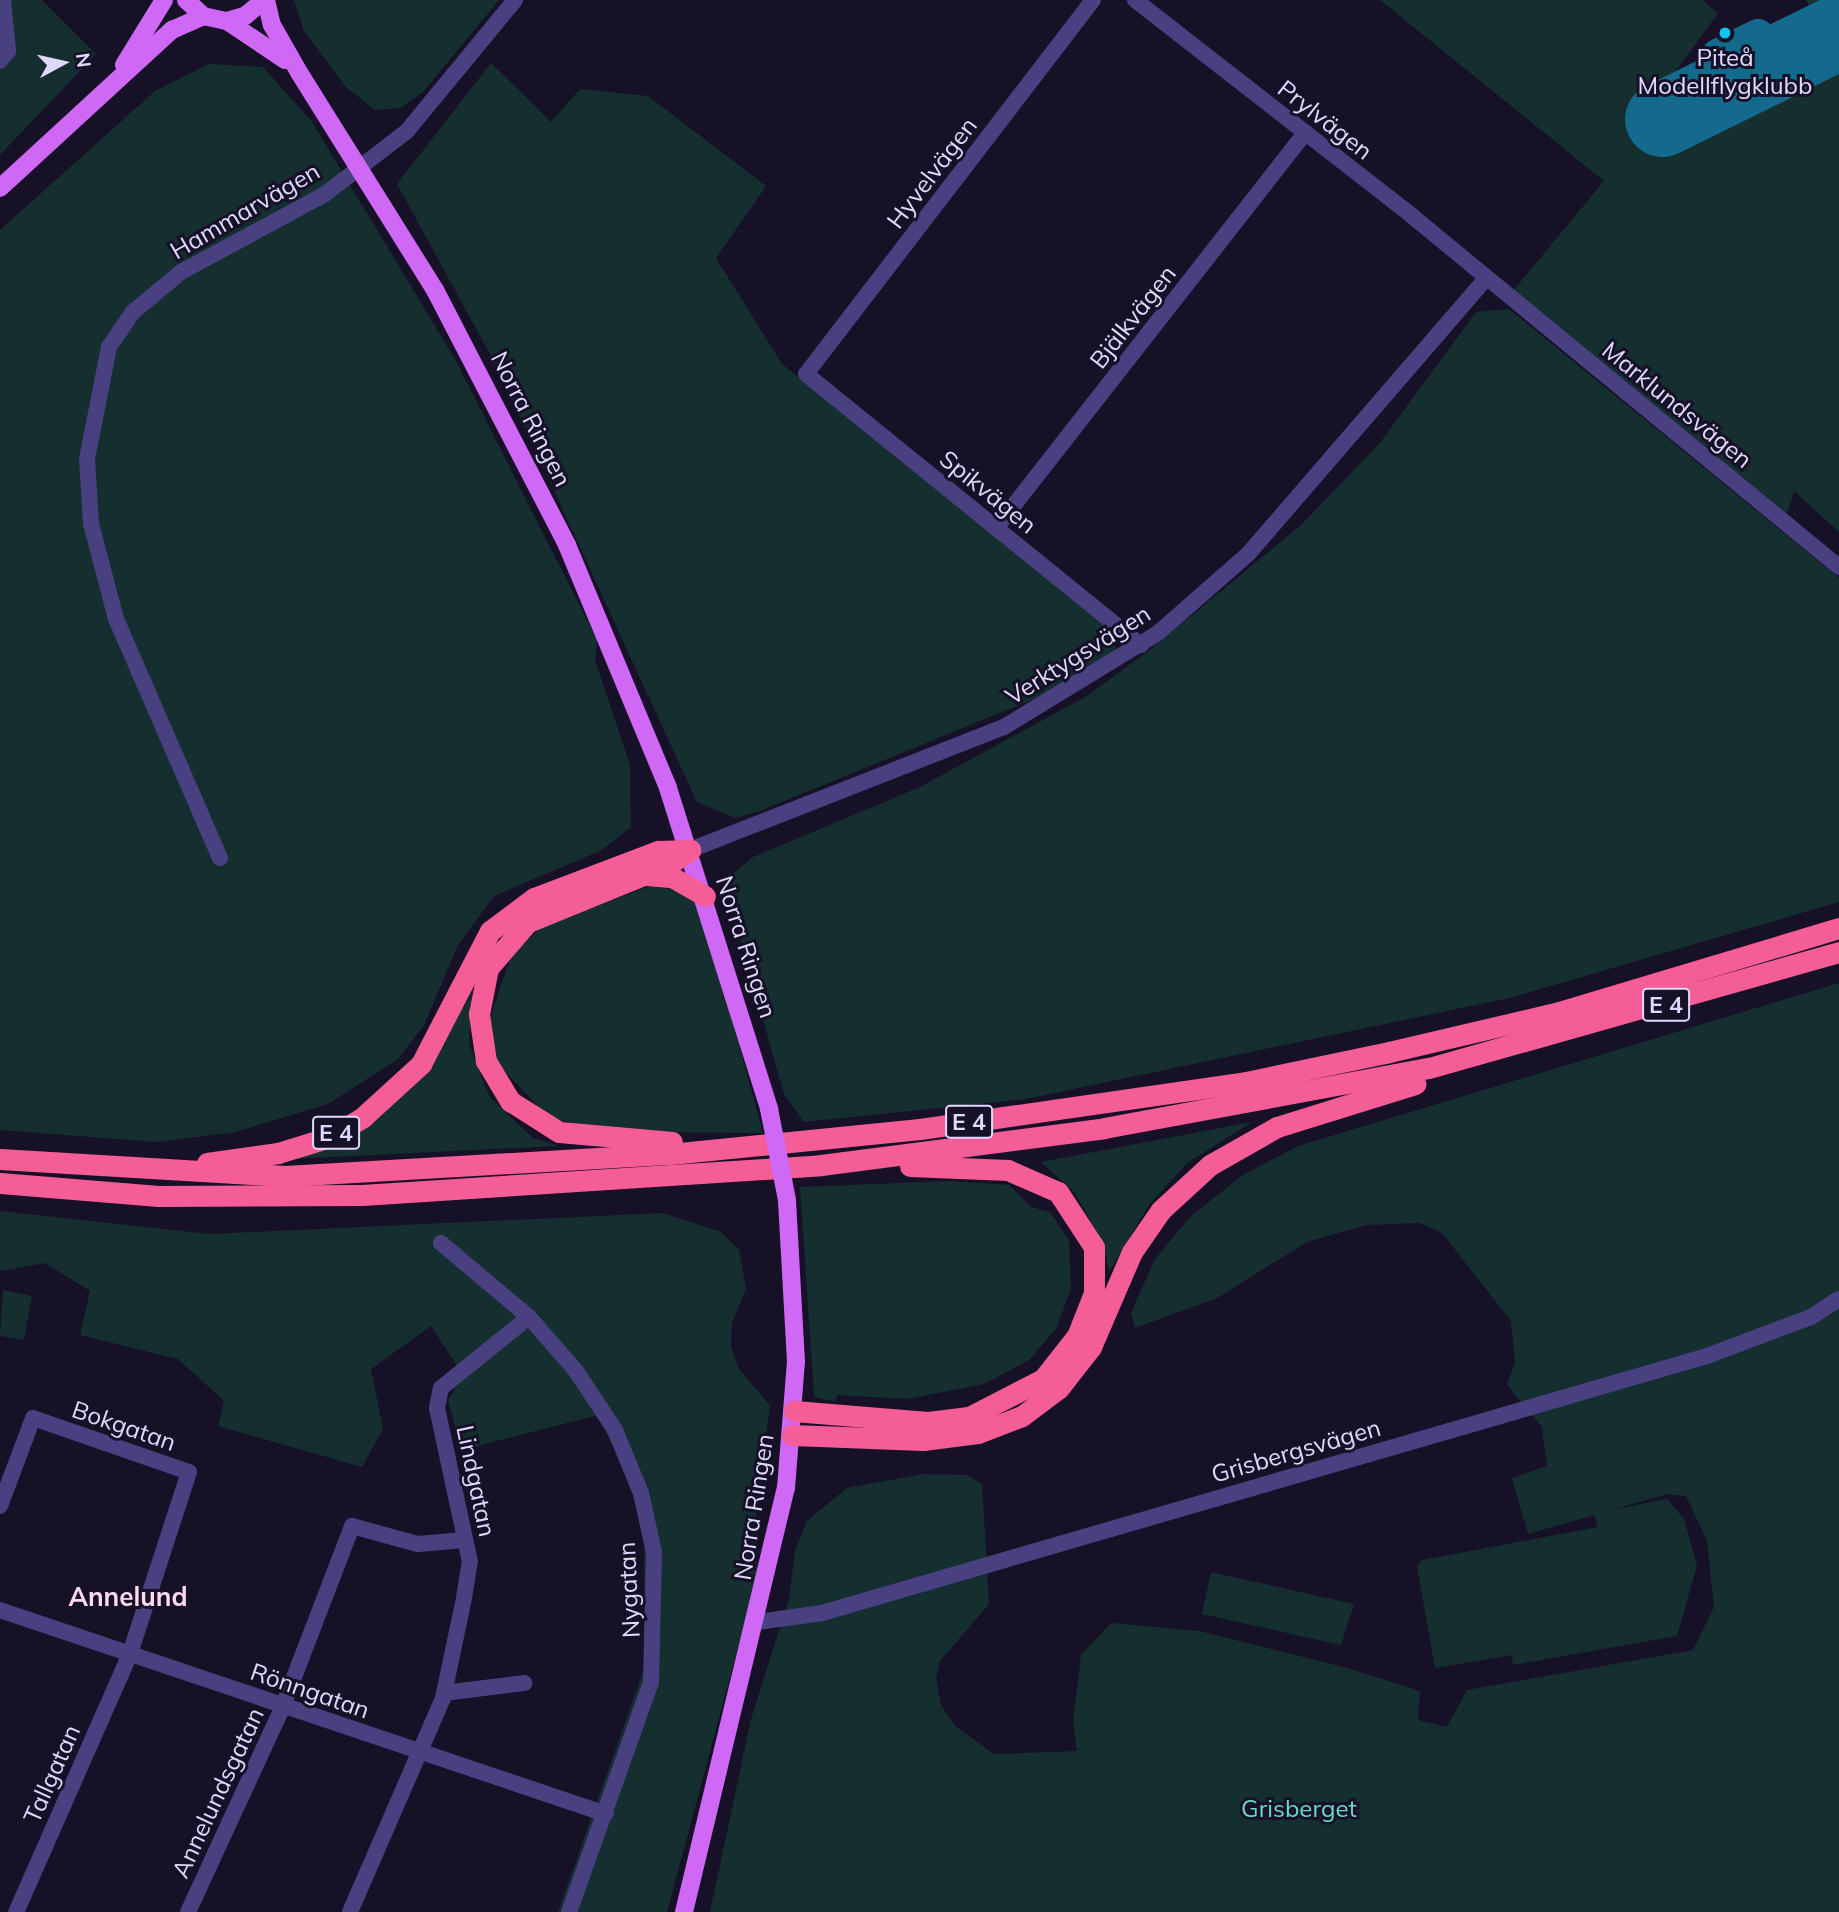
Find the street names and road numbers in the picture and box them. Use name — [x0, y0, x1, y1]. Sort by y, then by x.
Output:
street label: Prylvägen — [1272, 74, 1378, 166]
street label: Hyvelvägen — [881, 112, 983, 234]
street label: Hammarvägen — [165, 157, 325, 265]
street label: Bjälkvägen — [1084, 260, 1182, 374]
street label: Marklundsvägen — [1596, 336, 1758, 474]
street label: Norra Ringen — [485, 347, 577, 491]
street label: Spikvägen — [934, 444, 1042, 540]
street label: Verktygsvägen — [1000, 599, 1156, 711]
street label: Norra Ringen — [710, 872, 782, 1022]
road number: E 4 — [1642, 986, 1690, 1024]
road number: E 4 — [944, 1102, 993, 1142]
road number: E 4 — [312, 1114, 360, 1152]
street label: Bokgatan — [68, 1395, 180, 1457]
street label: Grisbergsvägen — [1208, 1413, 1384, 1489]
street label: Lindgatan — [450, 1423, 502, 1539]
street label: Norra Ringen — [728, 1432, 780, 1582]
street label: Nygatan — [612, 1541, 646, 1639]
street label: Rönngatan — [247, 1657, 373, 1725]
street label: Annelundsgatan — [166, 1703, 270, 1883]
street label: Tallgatan — [18, 1721, 86, 1827]

